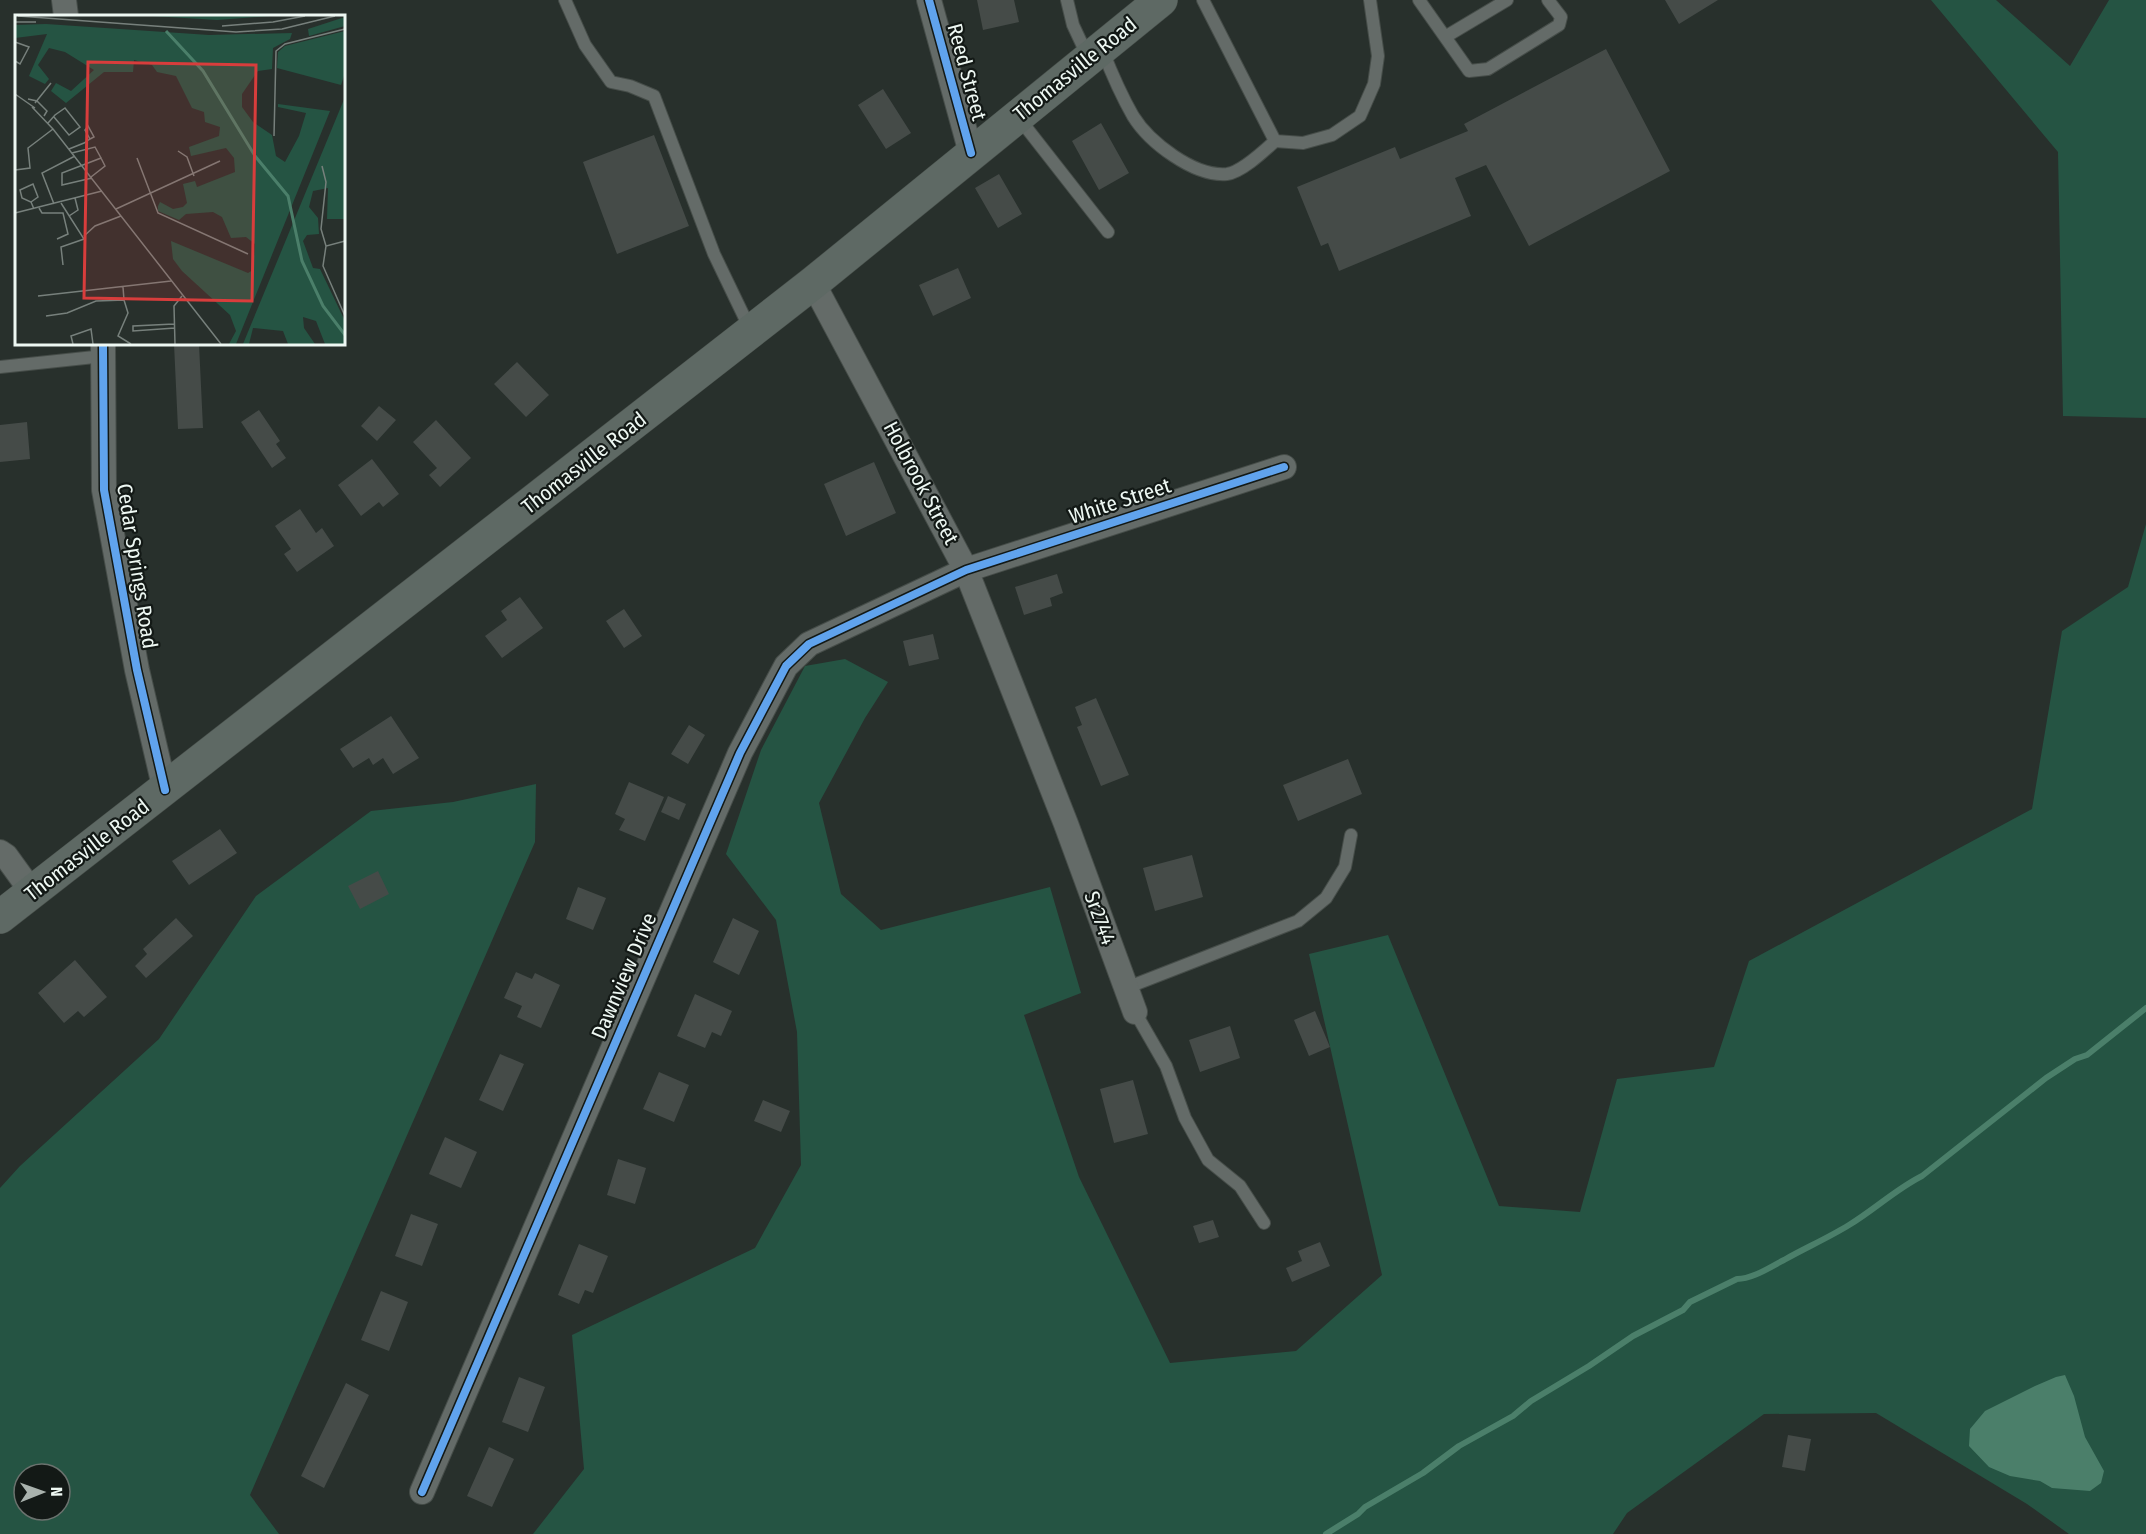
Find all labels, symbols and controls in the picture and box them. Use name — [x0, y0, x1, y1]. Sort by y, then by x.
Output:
street label: Thomasville Road — [1008, 11, 1142, 127]
inset map — [15, 15, 345, 345]
street label: Reed Street — [942, 20, 992, 124]
street label: Thomasville Road — [516, 406, 652, 520]
street label: Holbrook Street — [878, 417, 964, 549]
street label: White Street — [1066, 472, 1174, 530]
street label: Cedar Springs Road — [111, 482, 163, 650]
street label: Thomasville Road — [19, 793, 155, 907]
street label: Sr2744 — [1078, 888, 1122, 948]
street label: Dawnview Drive — [586, 909, 662, 1043]
north arrow — [12, 1462, 72, 1522]
text: N — [47, 1487, 66, 1497]

